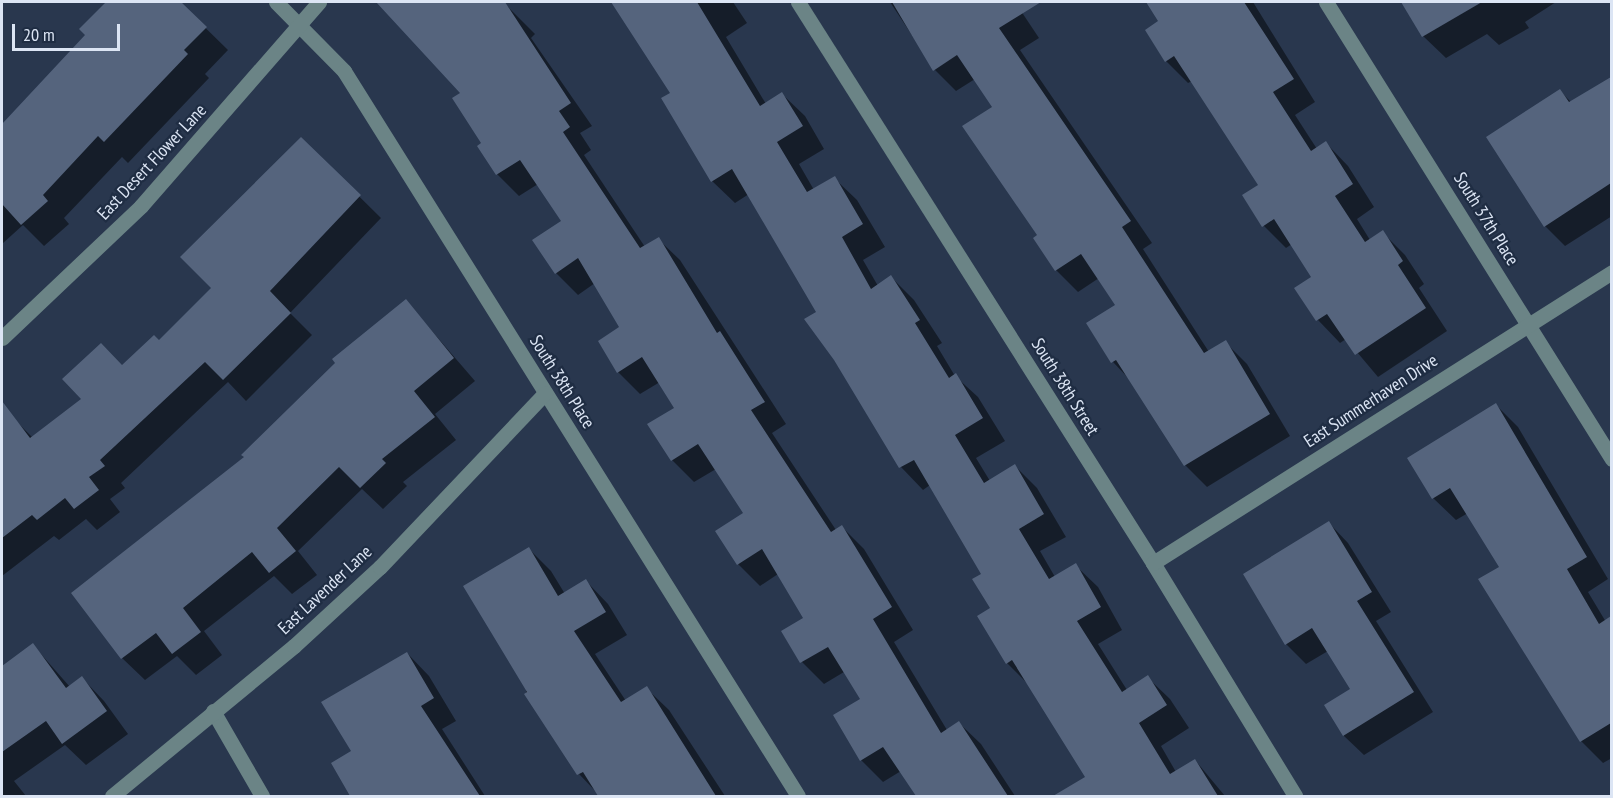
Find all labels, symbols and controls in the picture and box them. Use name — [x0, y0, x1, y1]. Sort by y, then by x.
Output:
scale bar — [15, 12, 123, 50]
text: 20 m — [23, 23, 55, 46]
street label: East Desert Flower Lane — [93, 100, 211, 224]
street label: South 37th Place — [1449, 168, 1523, 270]
street label: South 38th Place — [525, 331, 599, 433]
street label: South 38th Street — [1027, 335, 1103, 439]
street label: East Summerhaven Drive — [1300, 350, 1442, 452]
street label: East Lavender Lane — [274, 541, 376, 639]

